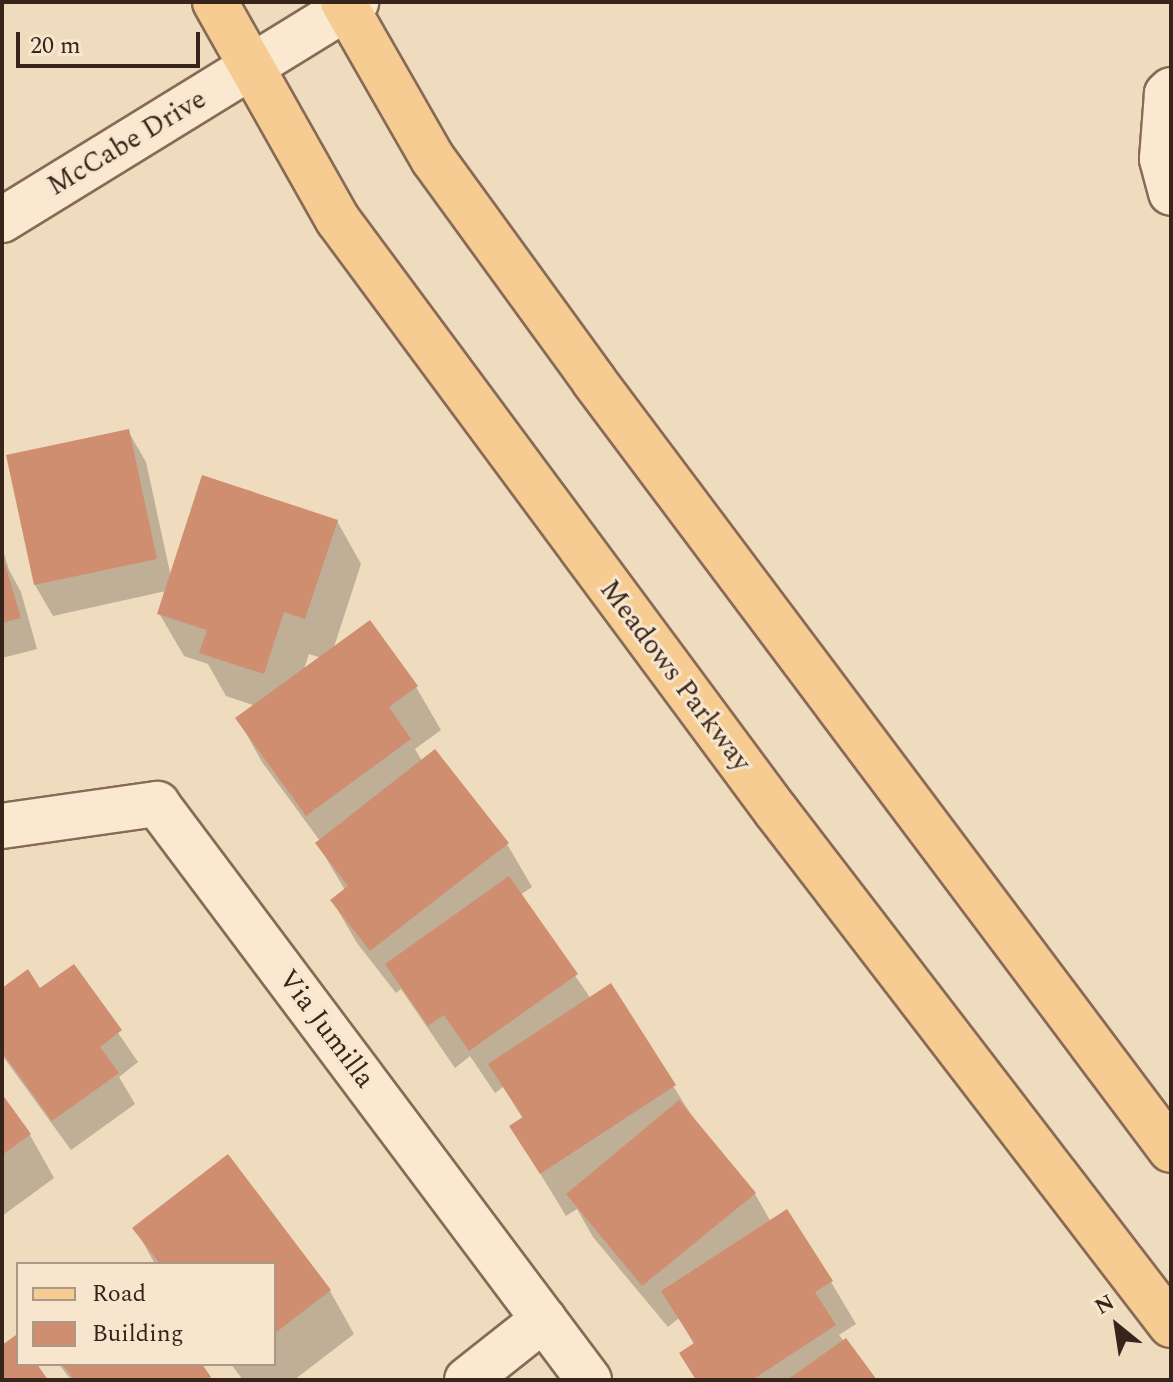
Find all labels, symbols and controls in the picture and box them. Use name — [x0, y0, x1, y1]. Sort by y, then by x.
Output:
scale bar — [20, 16, 204, 66]
text: 20 m — [30, 28, 81, 64]
street label: McCabe Drive — [42, 82, 212, 204]
street label: Meadows Parkway — [592, 574, 758, 778]
street label: Via Jumilla — [271, 963, 381, 1095]
legend — [16, 1262, 276, 1366]
text: Road — [92, 1276, 146, 1312]
north arrow — [1077, 1286, 1157, 1366]
text: N — [1089, 1286, 1121, 1324]
text: Building — [92, 1316, 184, 1352]

